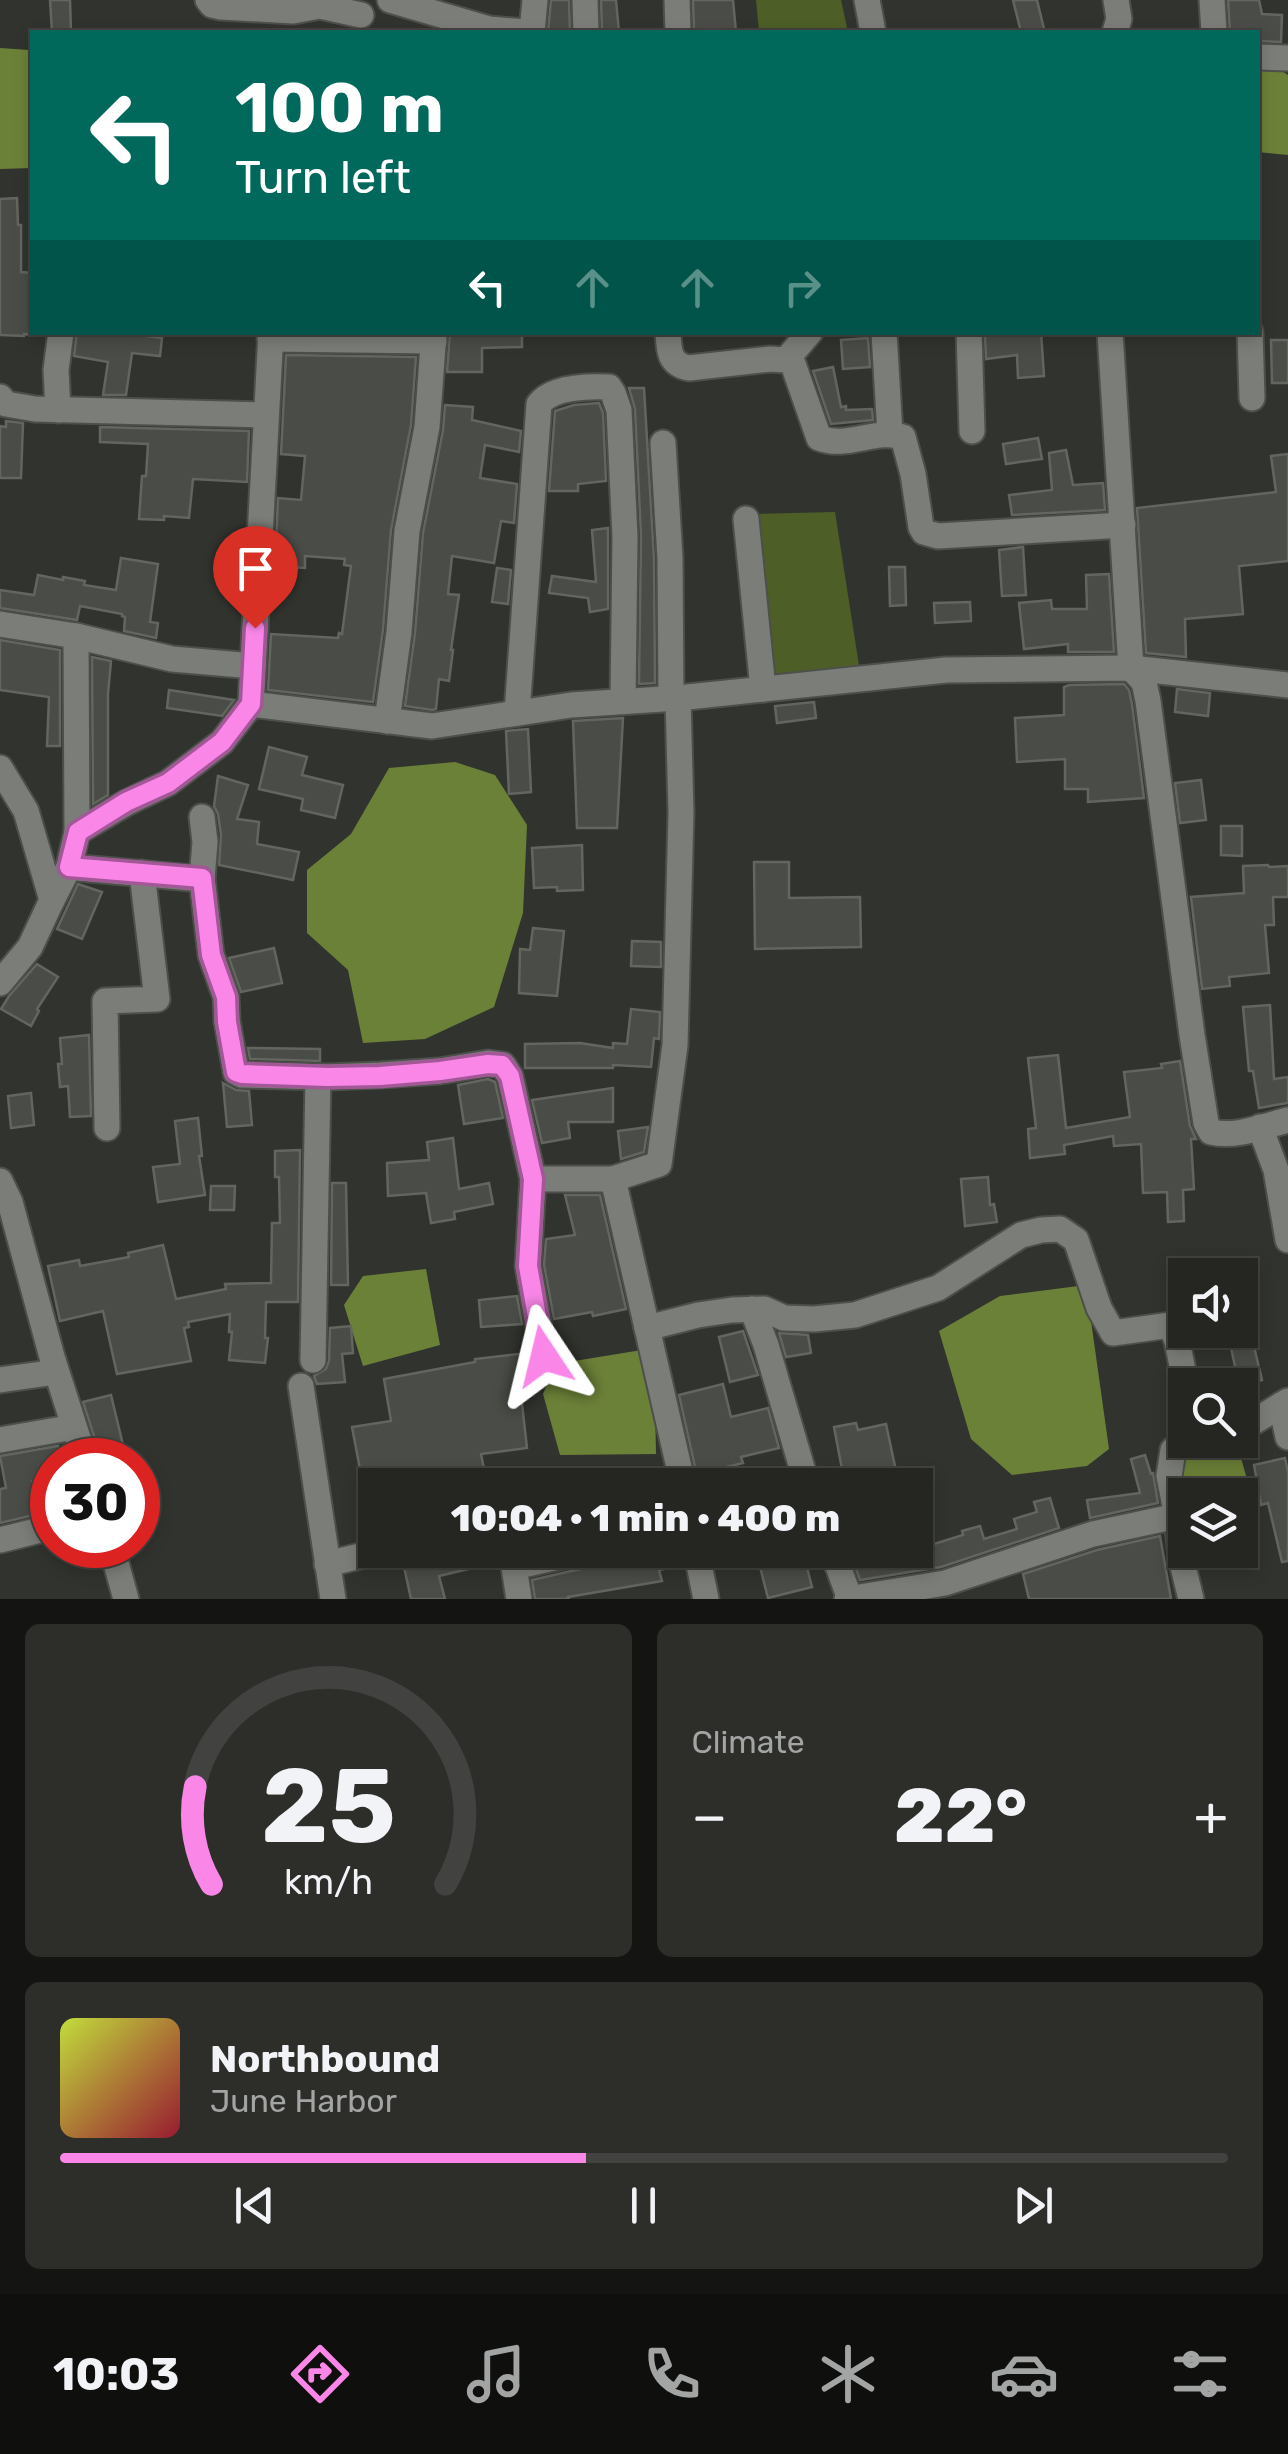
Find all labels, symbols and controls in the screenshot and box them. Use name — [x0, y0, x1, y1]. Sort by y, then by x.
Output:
text: 100 m — [235, 67, 444, 150]
icon: left — [70, 70, 200, 200]
text: Turn left — [235, 151, 411, 204]
icon: left — [460, 260, 515, 315]
icon: ahead — [565, 260, 620, 315]
icon: ahead — [670, 260, 725, 315]
icon: right — [775, 260, 830, 315]
pin — [213, 526, 298, 629]
icon: arrive — [228, 541, 283, 596]
map controls — [1168, 1258, 1258, 1568]
button: sound — [1168, 1258, 1258, 1348]
position arrow — [492, 1304, 596, 1408]
button: search — [1168, 1368, 1258, 1458]
speed limit sign: 30 — [30, 1438, 160, 1568]
button: layers — [1168, 1478, 1258, 1568]
text: 10:04 · 1 min · 400 m — [451, 1495, 840, 1541]
text: Climate — [692, 1723, 805, 1761]
text: 25 — [261, 1745, 396, 1868]
text: 22° — [894, 1772, 1027, 1861]
text: − — [692, 1784, 727, 1849]
text: + — [1194, 1784, 1228, 1849]
text: km/h — [284, 1861, 373, 1903]
text: Northbound — [210, 2036, 440, 2082]
text: June Harbor — [210, 2082, 397, 2120]
icon: previous — [227, 2178, 282, 2233]
icon: pause — [616, 2178, 671, 2233]
icon: next — [1006, 2178, 1061, 2233]
icon: directions — [285, 2339, 355, 2409]
icon: music — [461, 2339, 531, 2409]
icon: phone — [637, 2339, 707, 2409]
icon: climate — [813, 2339, 883, 2409]
icon: car — [989, 2339, 1059, 2409]
icon: filters — [1165, 2339, 1235, 2409]
text: 10:03 — [53, 2348, 179, 2401]

